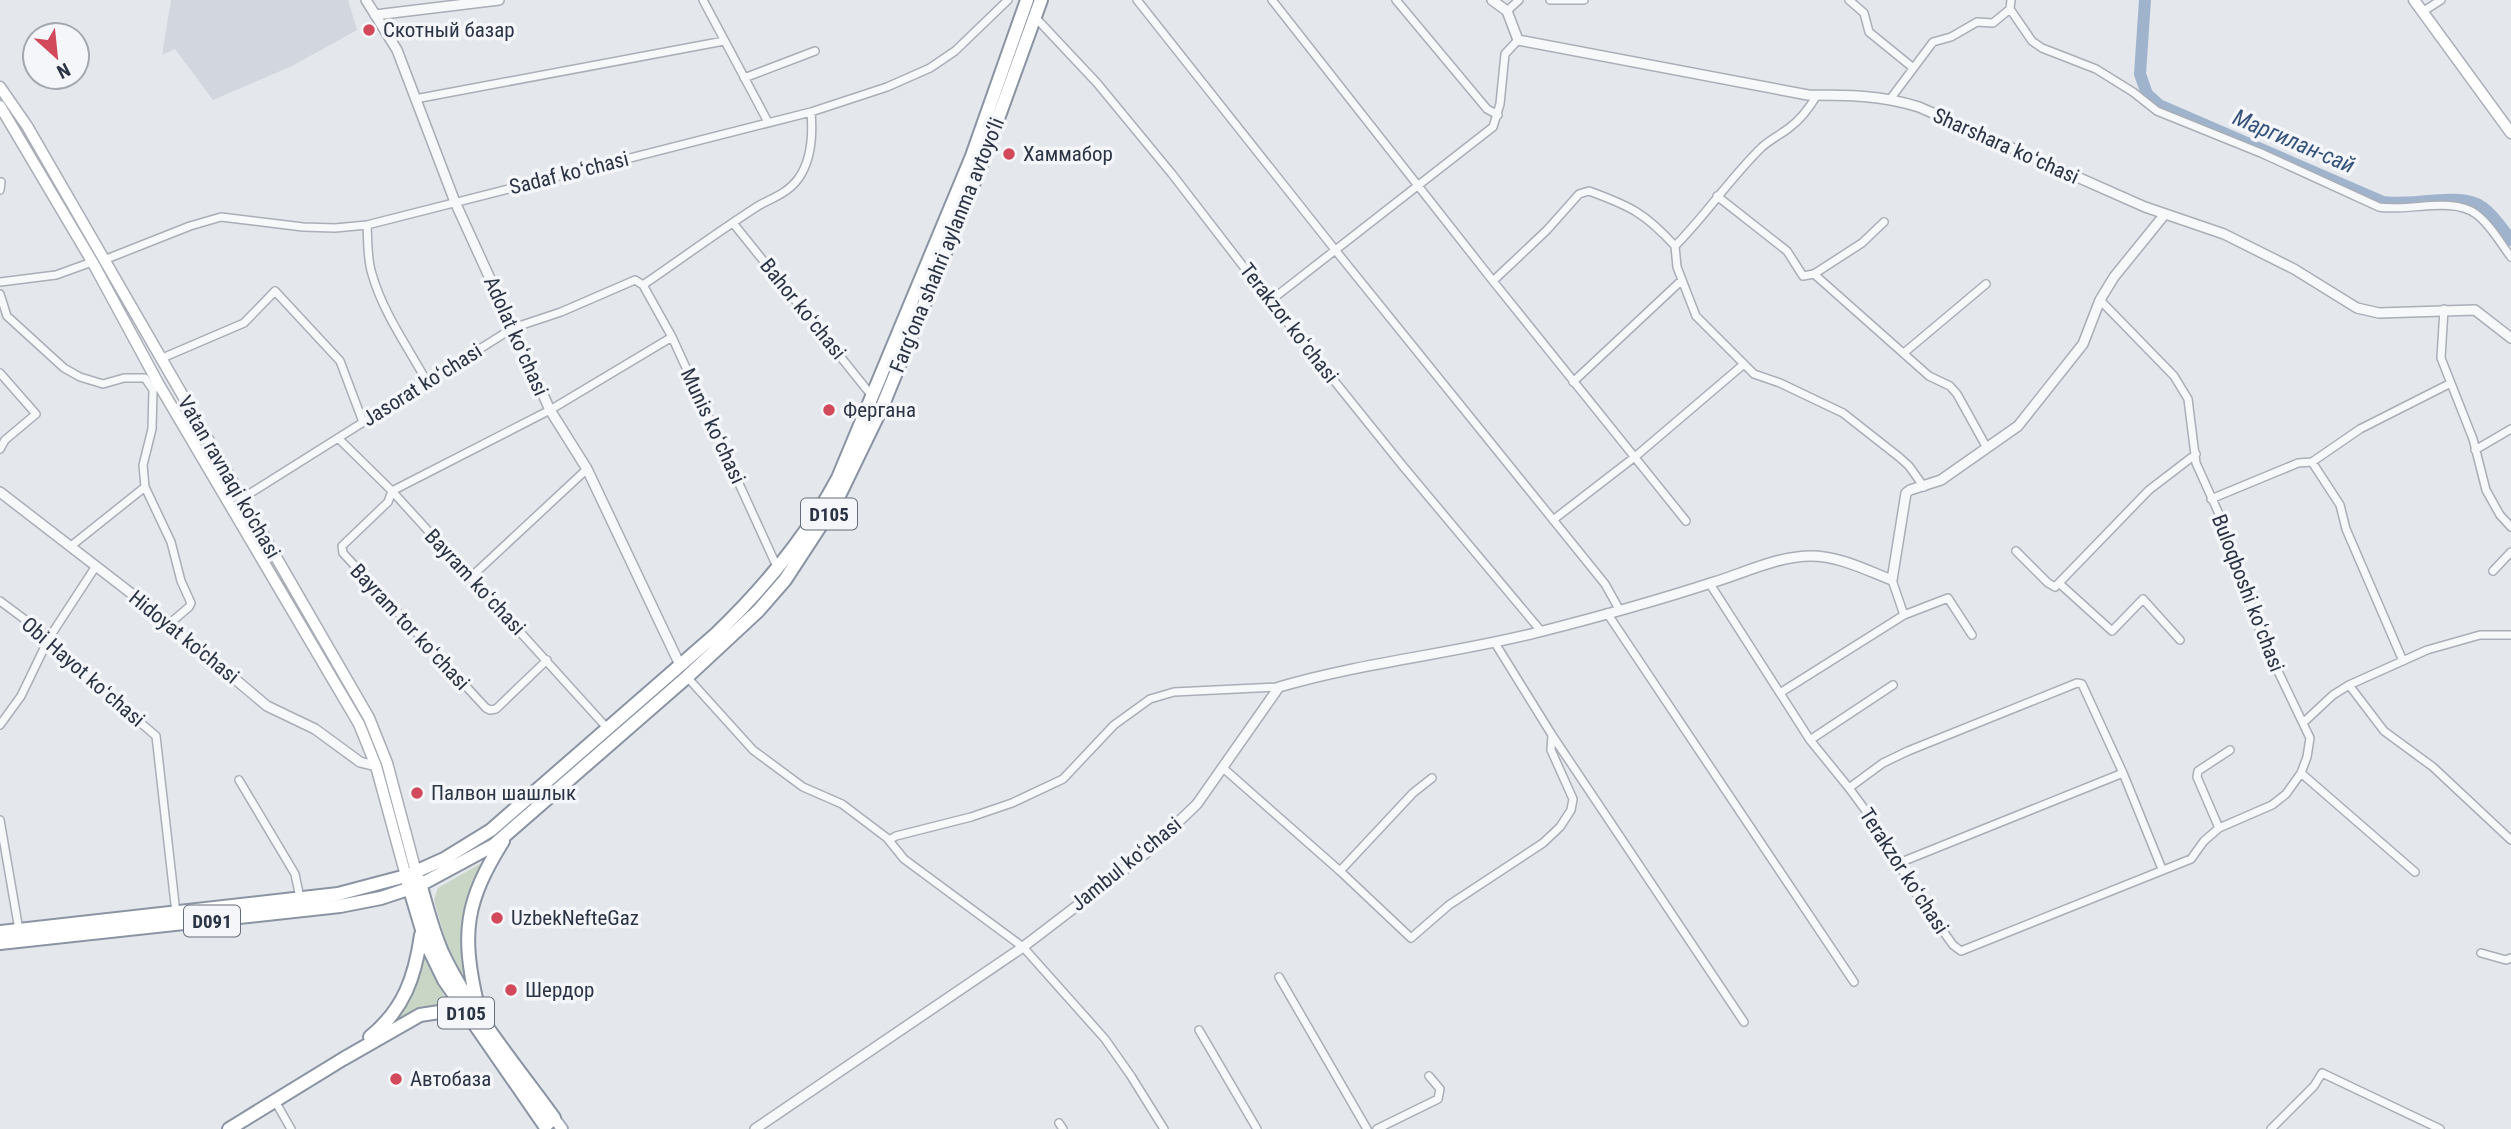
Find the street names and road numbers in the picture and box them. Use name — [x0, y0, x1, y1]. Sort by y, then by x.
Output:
street label: Sharshara koʻchasi — [1929, 103, 2083, 189]
street label: Farg‘ona shahri aylanma avtoyo‘li — [885, 114, 1009, 376]
street label: Sadaf koʻchasi — [507, 147, 631, 199]
street label: Bahor koʻchasi — [755, 254, 851, 364]
street label: Terakzor koʻchasi — [1235, 258, 1343, 388]
street label: Adolat koʻchasi — [479, 273, 553, 399]
street label: Jasorat koʻchasi — [358, 339, 486, 431]
street label: Munis koʻchasi — [676, 365, 750, 487]
street label: Vatan ravnaqi ko'chasi — [173, 391, 285, 563]
road number: D105 — [801, 499, 857, 530]
street label: Buloqboshi koʻchasi — [2207, 511, 2289, 675]
street label: Bayram koʻchasi — [420, 524, 530, 640]
street label: Bayram tor koʻchasi — [345, 559, 475, 695]
street label: Hidoyat ko'chasi — [124, 585, 244, 689]
street label: Obi Hayot koʻchasi — [17, 612, 149, 732]
street label: Terakzor koʻchasi — [1854, 804, 1954, 938]
street label: Jambul koʻchasi — [1066, 812, 1186, 916]
road number: D091 — [184, 906, 240, 937]
road number: D105 — [438, 998, 494, 1028]

